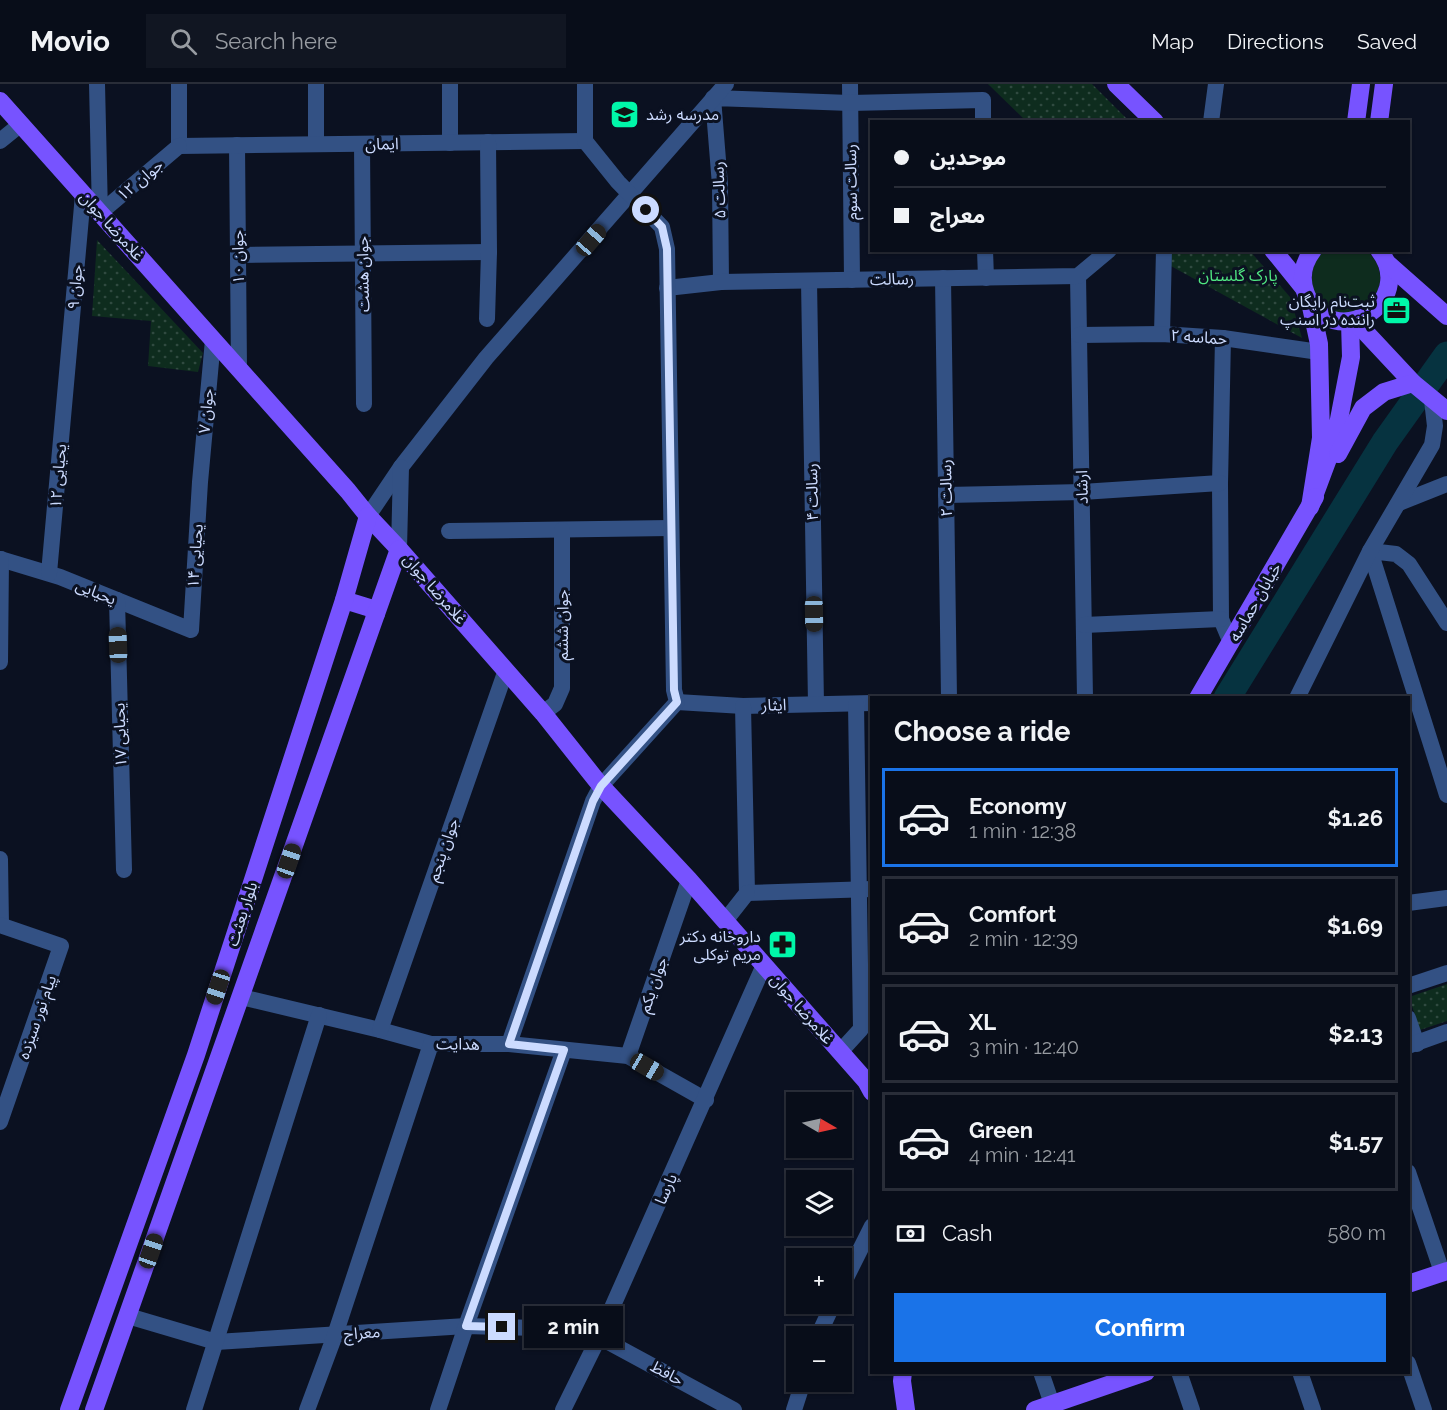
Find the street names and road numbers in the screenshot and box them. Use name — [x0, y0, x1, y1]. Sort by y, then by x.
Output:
street label: ایمان — [365, 134, 399, 154]
street label: رسالت سوم — [841, 144, 864, 220]
street label: جوان ۱۲ — [113, 155, 167, 205]
street label: رسالت ۵ — [709, 161, 729, 219]
street label: غلامرضا جوان — [76, 187, 148, 265]
street label: جوان ۱۰ — [228, 230, 248, 284]
street label: جوان هشت — [353, 236, 373, 312]
street label: جوان ۹ — [64, 264, 86, 310]
street label: رسالت — [870, 269, 914, 289]
street label: حماسه ۲ — [1170, 326, 1228, 348]
street label: جوان ۷ — [195, 388, 217, 434]
street label: یحیایی ۱۲ — [46, 443, 70, 509]
street label: رسالت ۲ — [936, 459, 956, 517]
street label: رسالت ۴ — [802, 463, 822, 521]
street label: ارشاد — [1072, 470, 1092, 504]
street label: یحیایی ۱۴ — [183, 523, 207, 589]
street label: غلامرضا جوان — [399, 550, 471, 628]
street label: خیابان حماسه — [1225, 559, 1285, 645]
street label: یحیایی — [73, 575, 119, 609]
street label: جوان ششم — [553, 590, 575, 660]
street label: ایثار — [760, 695, 787, 715]
street label: یحیایی ۱۷ — [109, 702, 131, 768]
street label: جوان پنجم — [423, 816, 465, 885]
street label: بلوار بعثت — [223, 879, 261, 949]
street label: جوان یکم — [635, 955, 674, 1016]
street label: غلامرضا جوان — [766, 970, 838, 1048]
street label: پیام نور سیزده — [14, 973, 63, 1062]
street label: هدایت — [436, 1034, 480, 1054]
street label: پارسا — [651, 1170, 682, 1208]
street label: معراج — [343, 1322, 381, 1347]
street label: حافظ — [647, 1357, 687, 1389]

